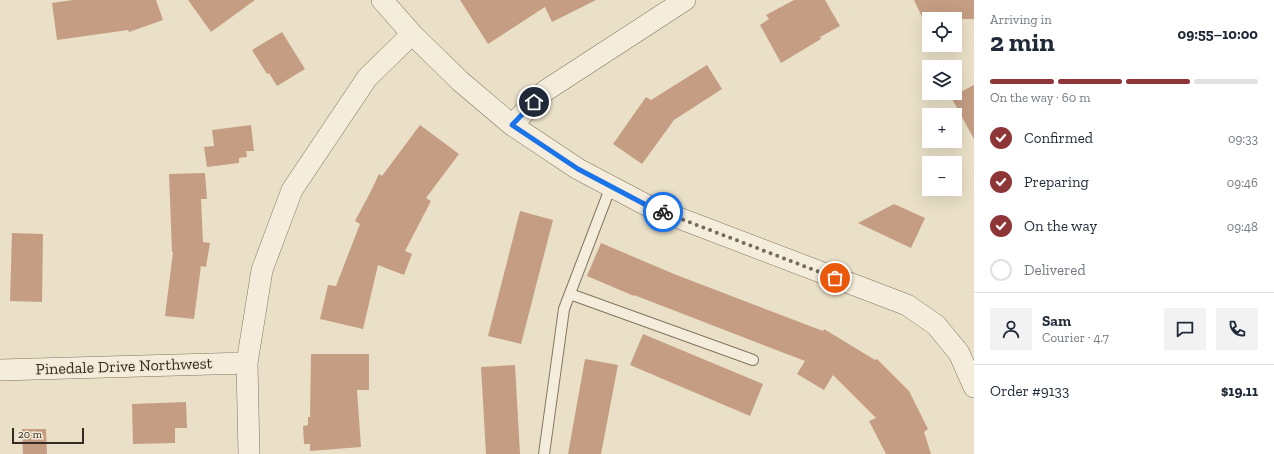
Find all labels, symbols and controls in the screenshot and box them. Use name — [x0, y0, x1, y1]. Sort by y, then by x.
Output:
map controls — [922, 12, 962, 196]
button: locate — [922, 12, 962, 52]
text: Arriving in — [990, 12, 1052, 27]
text: 09:55–10:00 — [1178, 25, 1258, 43]
text: 2 min — [990, 26, 1055, 58]
button: layers — [922, 60, 962, 100]
pin — [517, 85, 551, 119]
text: On the way · 60 m — [990, 90, 1090, 105]
icon: home — [523, 91, 545, 113]
button: + — [922, 108, 962, 148]
icon: check — [990, 127, 1012, 149]
text: Confirmed — [1024, 129, 1093, 147]
text: 09:33 — [1228, 131, 1258, 146]
button: − — [922, 156, 962, 196]
icon: check — [990, 171, 1012, 193]
text: Preparing — [1024, 173, 1089, 191]
text: 09:46 — [1227, 175, 1258, 190]
courier — [643, 192, 683, 232]
icon: bike — [652, 201, 674, 223]
icon: check — [990, 215, 1012, 237]
text: On the way — [1024, 217, 1097, 235]
text: 09:48 — [1227, 219, 1258, 234]
pin — [818, 261, 852, 295]
text: Delivered — [1024, 261, 1086, 279]
icon: bag — [824, 267, 846, 289]
button: person — [990, 308, 1032, 350]
button: chat — [1164, 308, 1206, 350]
button: phone — [1216, 308, 1258, 350]
text: Sam — [1042, 312, 1071, 330]
text: Courier · 4.7 — [1042, 330, 1109, 345]
street label: Pinedale Drive Northwest — [35, 353, 213, 379]
text: Order #9133 — [990, 382, 1069, 400]
text: $19.11 — [1221, 382, 1258, 400]
scale bar — [12, 426, 84, 445]
text: 20 m — [18, 428, 42, 441]

